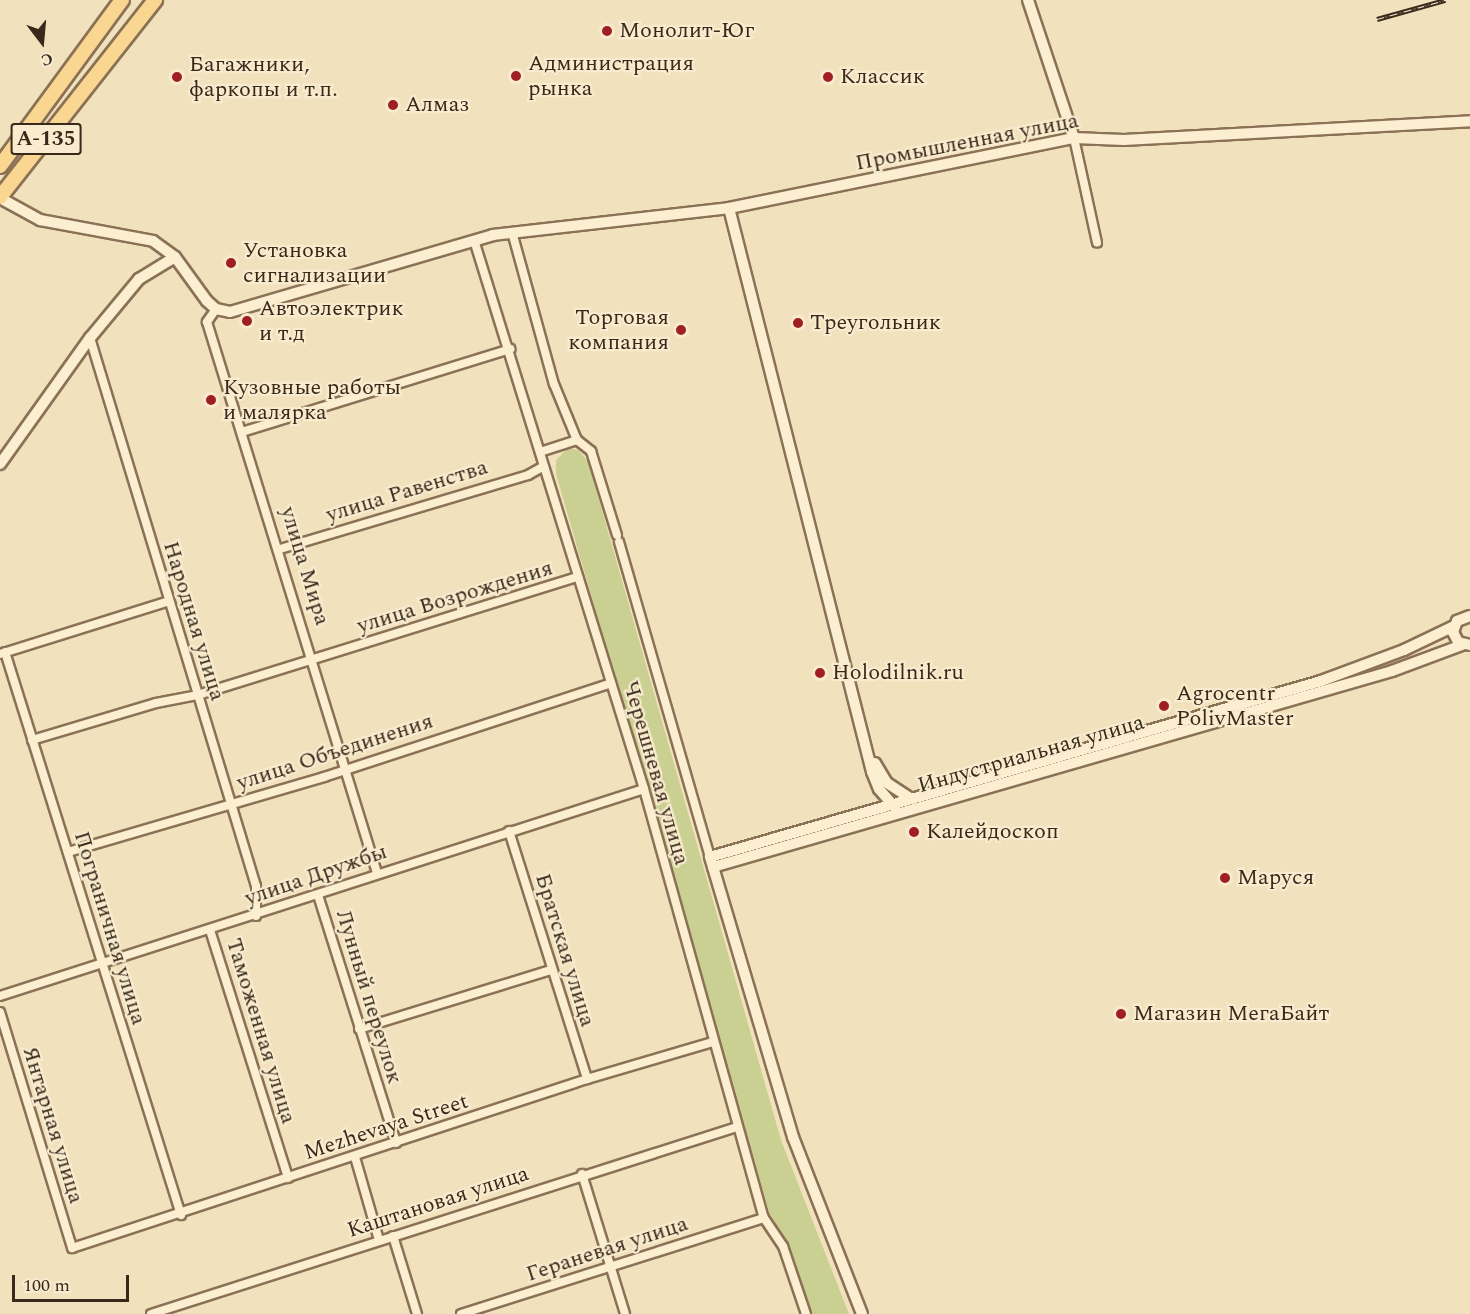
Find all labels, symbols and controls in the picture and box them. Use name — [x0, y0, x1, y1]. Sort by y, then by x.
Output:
north arrow — [12, 12, 72, 72]
place label: Монолит-Юг — [619, 18, 754, 44]
marker: Монолит-Юг — [600, 24, 614, 38]
text: С — [38, 46, 56, 72]
place label: Администрация рынка — [528, 50, 694, 101]
place label: Багажники, фаркопы и т.п. — [189, 51, 338, 102]
place label: Классик — [840, 64, 925, 90]
marker: Администрация рынка — [509, 69, 523, 83]
marker: Багажники, фаркопы и т.п. — [170, 70, 184, 84]
marker: Классик — [821, 70, 835, 84]
place label: Алмаз — [405, 92, 469, 118]
marker: Алмаз — [386, 98, 400, 112]
street label: Промышленная улица — [853, 107, 1081, 177]
road number: А-135 — [10, 121, 82, 157]
place label: Установка сигнализации — [243, 237, 386, 288]
marker: Установка сигнализации — [224, 256, 238, 270]
place label: Автоэлектрик и т.д — [259, 295, 404, 346]
place label: Торговая компания — [568, 304, 669, 356]
place label: Треугольник — [810, 310, 941, 336]
marker: Автоэлектрик и т.д — [240, 314, 254, 328]
marker: Треугольник — [791, 316, 805, 330]
marker: Торговая компания — [674, 323, 688, 337]
place label: Кузовные работы и малярка — [223, 374, 401, 426]
marker: Кузовные работы и малярка — [204, 393, 218, 407]
street label: улица Равенства — [323, 454, 491, 528]
street label: улица Мира — [274, 504, 336, 628]
street label: Народная улица — [157, 538, 231, 704]
street label: улица Возрождения — [354, 555, 556, 639]
place label: Holodilnik.ru — [832, 660, 964, 686]
marker: Holodilnik.ru — [813, 666, 827, 680]
street label: Черешневая улица — [617, 678, 695, 868]
place label: Agrocentr PolivMaster — [1176, 680, 1294, 732]
marker: Agrocentr PolivMaster — [1157, 699, 1171, 713]
street label: улица Объединения — [234, 708, 436, 796]
street label: Индустриальная улица — [915, 709, 1147, 799]
place label: Калейдоскоп — [926, 819, 1059, 845]
marker: Калейдоскоп — [907, 825, 921, 839]
street label: Пограничная улица — [68, 828, 152, 1028]
street label: улица Дружбы — [241, 838, 391, 912]
place label: Маруся — [1237, 865, 1314, 891]
street label: Братская улица — [529, 870, 601, 1030]
marker: Маруся — [1218, 871, 1232, 885]
street label: Лунный переулок — [330, 907, 408, 1087]
street label: Таможенная улица — [220, 935, 302, 1127]
place label: Магазин МегаБайт — [1133, 1001, 1329, 1027]
marker: Магазин МегаБайт — [1114, 1007, 1128, 1021]
street label: Янтарная улица — [17, 1043, 89, 1207]
street label: Mezhevaya Street — [300, 1088, 472, 1166]
street label: Каштановая улица — [344, 1160, 532, 1244]
street label: Гераневая улица — [523, 1210, 691, 1288]
scale bar — [15, 1263, 132, 1301]
text: 100 m — [23, 1272, 70, 1299]

